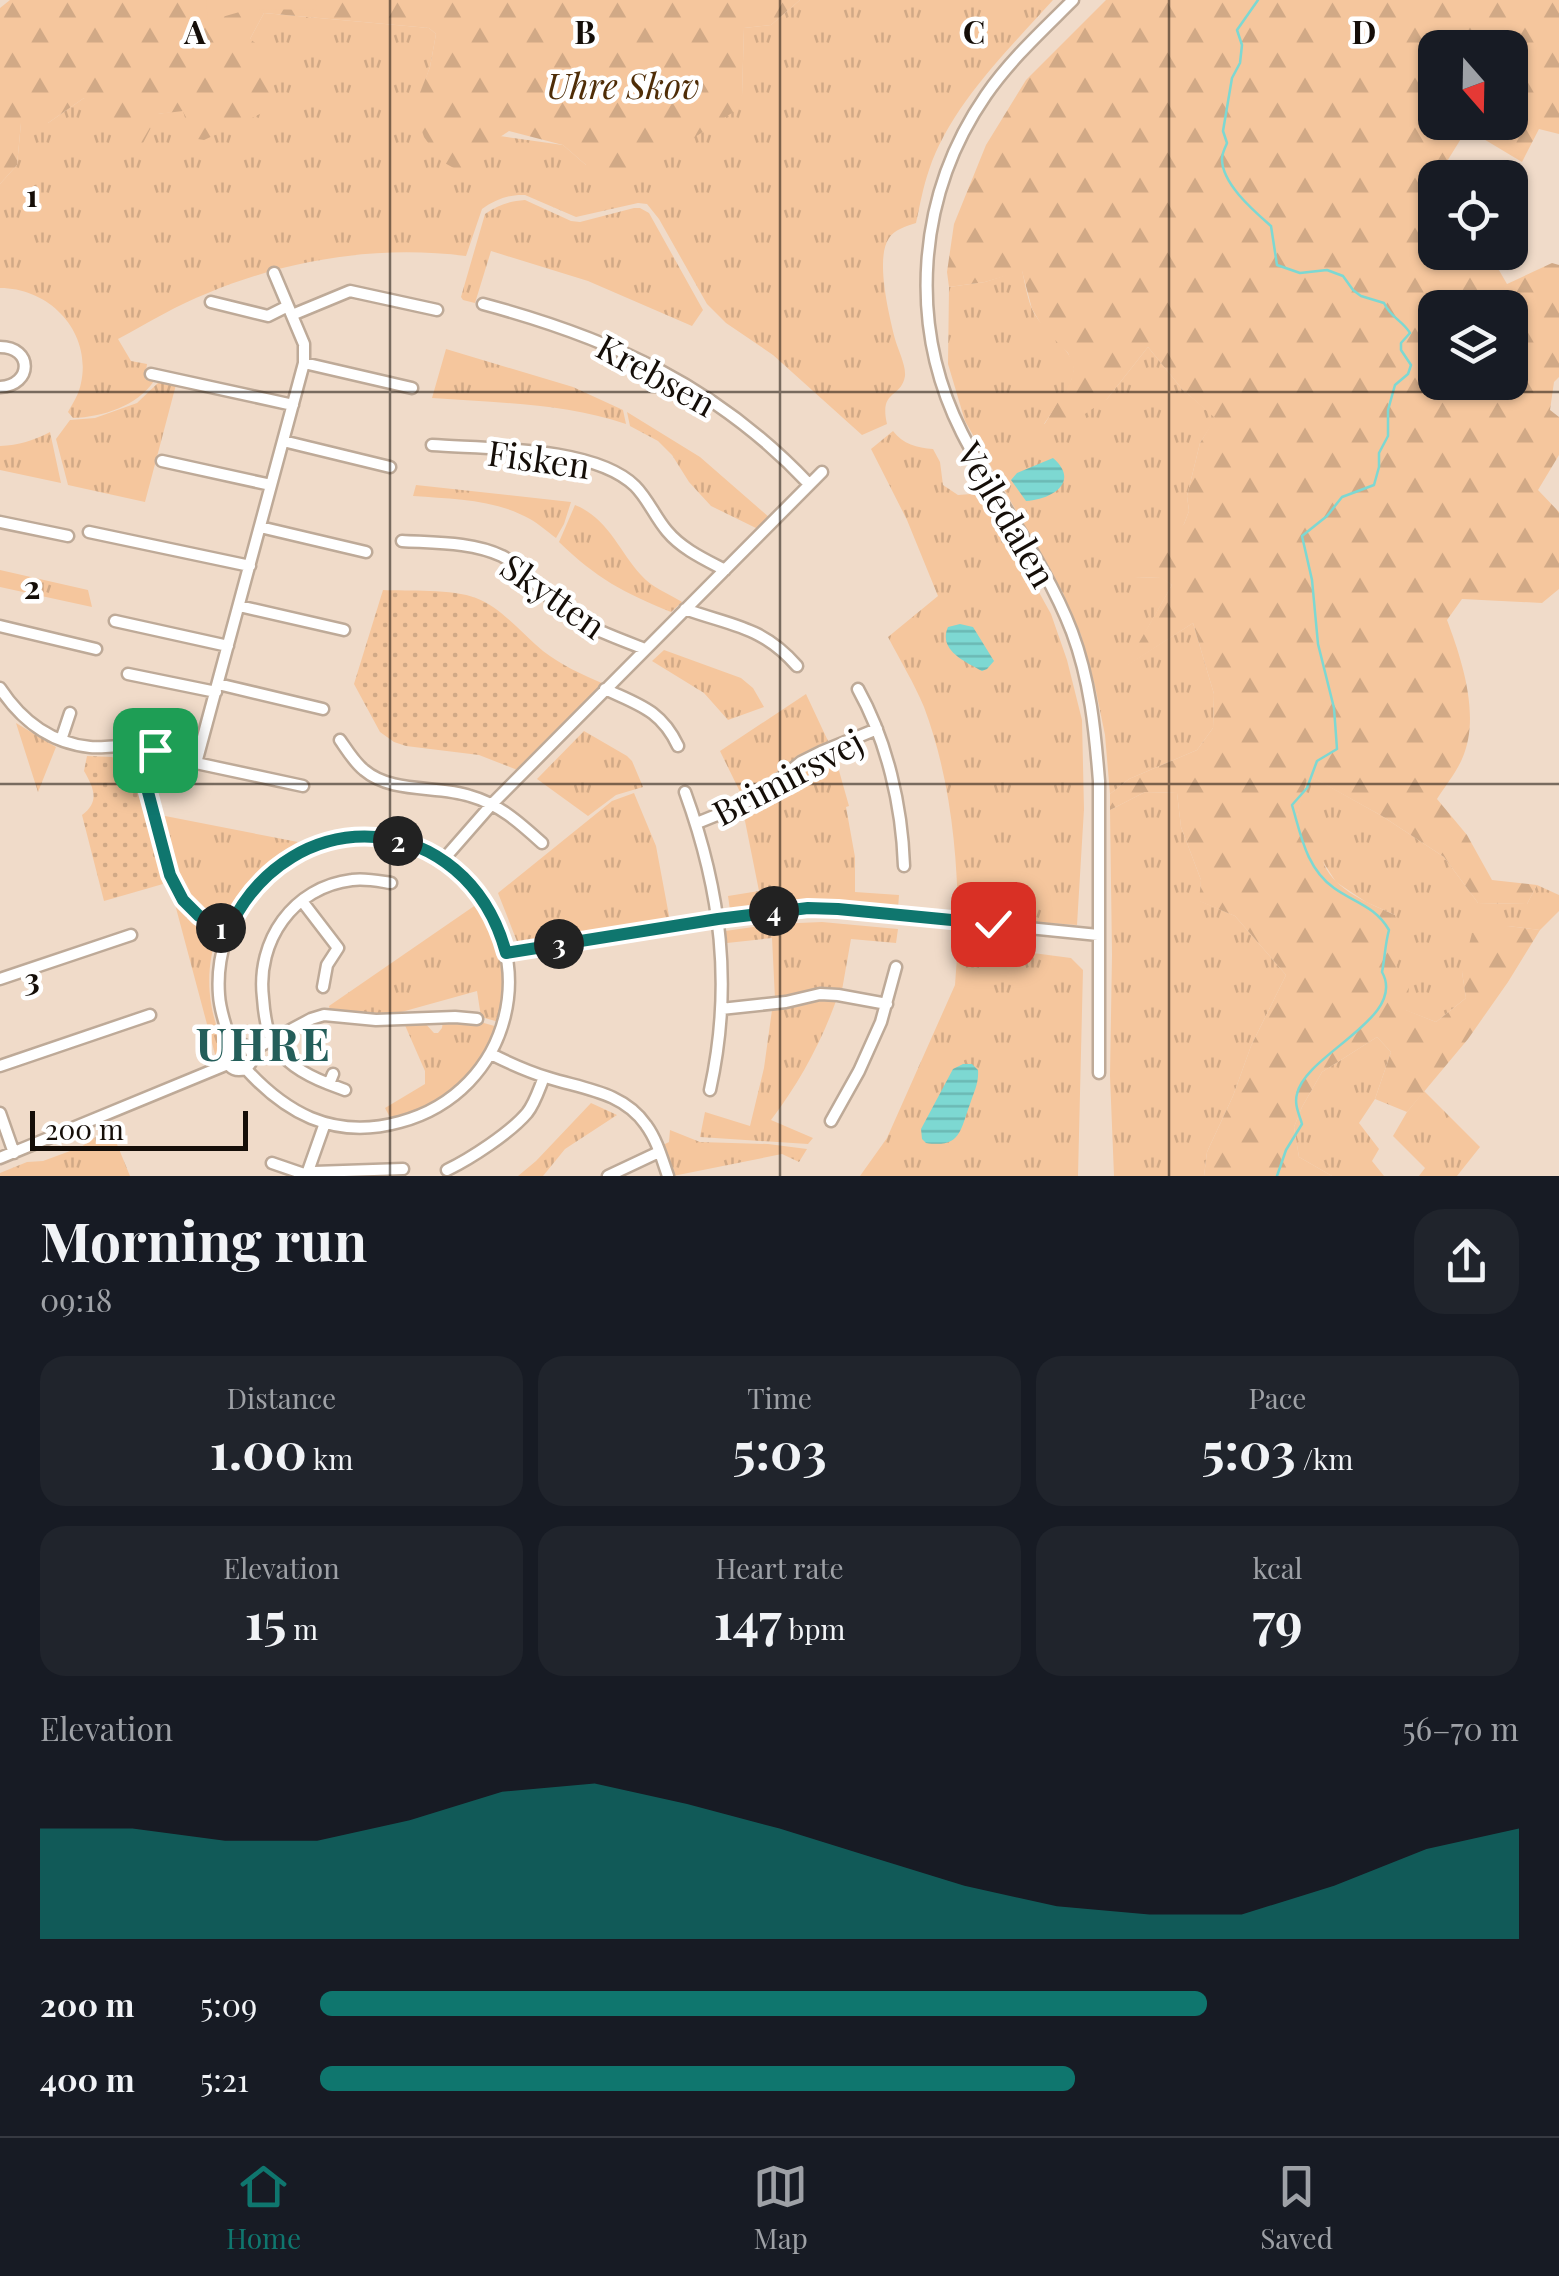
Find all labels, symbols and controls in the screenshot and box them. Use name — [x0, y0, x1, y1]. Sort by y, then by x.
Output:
text: A — [183, 9, 206, 52]
text: B — [574, 9, 596, 52]
text: C — [963, 9, 985, 52]
text: D — [1352, 9, 1376, 52]
north arrow — [1418, 30, 1528, 140]
map controls — [1418, 30, 1528, 400]
park label: Uhre Skov — [546, 61, 700, 108]
button: locate — [1418, 160, 1528, 270]
text: 1 — [26, 172, 38, 215]
button: layers — [1418, 290, 1528, 400]
street label: Krebsen — [589, 322, 725, 426]
street label: Fisken — [485, 428, 593, 488]
street label: Vejledalen — [947, 432, 1069, 595]
street label: Skytten — [492, 542, 616, 648]
text: 2 — [24, 564, 40, 607]
pin — [113, 708, 198, 793]
street label: Brimirsvej — [704, 717, 870, 835]
icon: arrive — [128, 723, 183, 778]
pin: 2 — [373, 816, 423, 866]
text: 2 — [391, 822, 405, 859]
pin — [951, 882, 1036, 967]
pin: 4 — [749, 886, 799, 936]
text: 4 — [767, 892, 781, 929]
icon: check — [966, 897, 1021, 952]
pin: 1 — [196, 903, 246, 953]
text: 1 — [216, 909, 226, 946]
pin: 3 — [534, 919, 584, 969]
text: 3 — [552, 925, 566, 962]
text: 3 — [24, 956, 40, 999]
district label: UHRE — [196, 1012, 332, 1072]
scale bar — [30, 1106, 248, 1150]
text: 200 m — [45, 1110, 124, 1147]
text: Morning run — [40, 1202, 367, 1276]
button: share — [1414, 1209, 1519, 1314]
text: 09:18 — [40, 1277, 112, 1320]
text: Distance — [227, 1379, 336, 1416]
text: Time — [747, 1379, 812, 1416]
text: Pace — [1249, 1379, 1306, 1416]
text: 1.00 — [210, 1416, 307, 1483]
text: 5:03 — [732, 1416, 827, 1483]
text: 5:03 — [1202, 1416, 1296, 1483]
text: km — [307, 1440, 353, 1477]
text: /km — [1296, 1440, 1353, 1477]
text: Elevation — [223, 1549, 340, 1586]
text: Heart rate — [715, 1549, 844, 1586]
text: kcal — [1252, 1549, 1303, 1586]
text: 15 — [245, 1586, 286, 1653]
text: 147 — [714, 1586, 781, 1653]
text: 79 — [1252, 1586, 1303, 1653]
text: m — [286, 1610, 318, 1647]
text: bpm — [781, 1610, 845, 1647]
text: Elevation — [40, 1706, 173, 1749]
text: 56–70 m — [1402, 1706, 1519, 1749]
text: 200 m — [40, 1982, 134, 2025]
text: 5:09 — [200, 1982, 257, 2025]
text: 400 m — [40, 2057, 135, 2100]
text: 5:21 — [200, 2057, 249, 2100]
tab: Home — [226, 2159, 301, 2256]
tab: Map — [753, 2159, 808, 2256]
tab: Saved — [1260, 2159, 1333, 2256]

